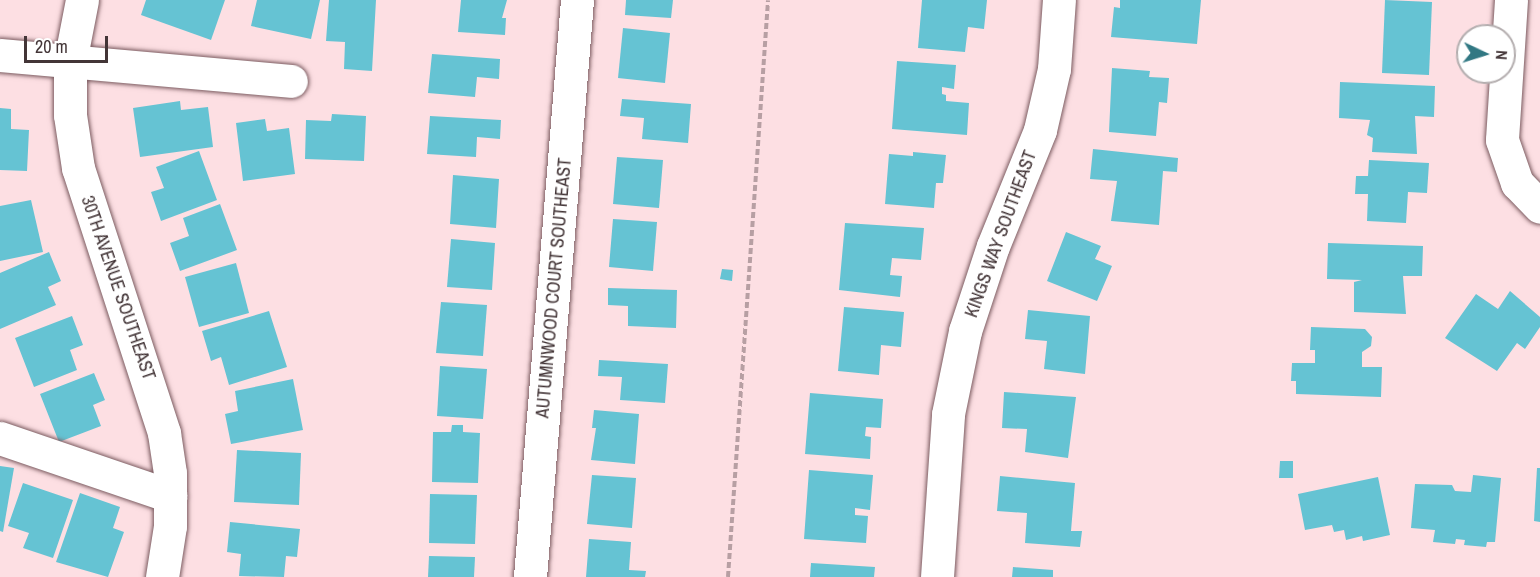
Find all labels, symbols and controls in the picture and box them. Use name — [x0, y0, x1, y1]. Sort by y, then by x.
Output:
scale bar — [27, 24, 111, 62]
north arrow — [1456, 24, 1516, 84]
text: 20 m — [35, 34, 68, 59]
text: N — [1491, 50, 1513, 61]
street label: KINGS WAY SOUTHEAST — [961, 147, 1041, 321]
street label: AUTUMNWOOD COURT SOUTHEAST — [532, 157, 576, 419]
street label: 30TH AVENUE SOUTHEAST — [76, 193, 160, 383]

